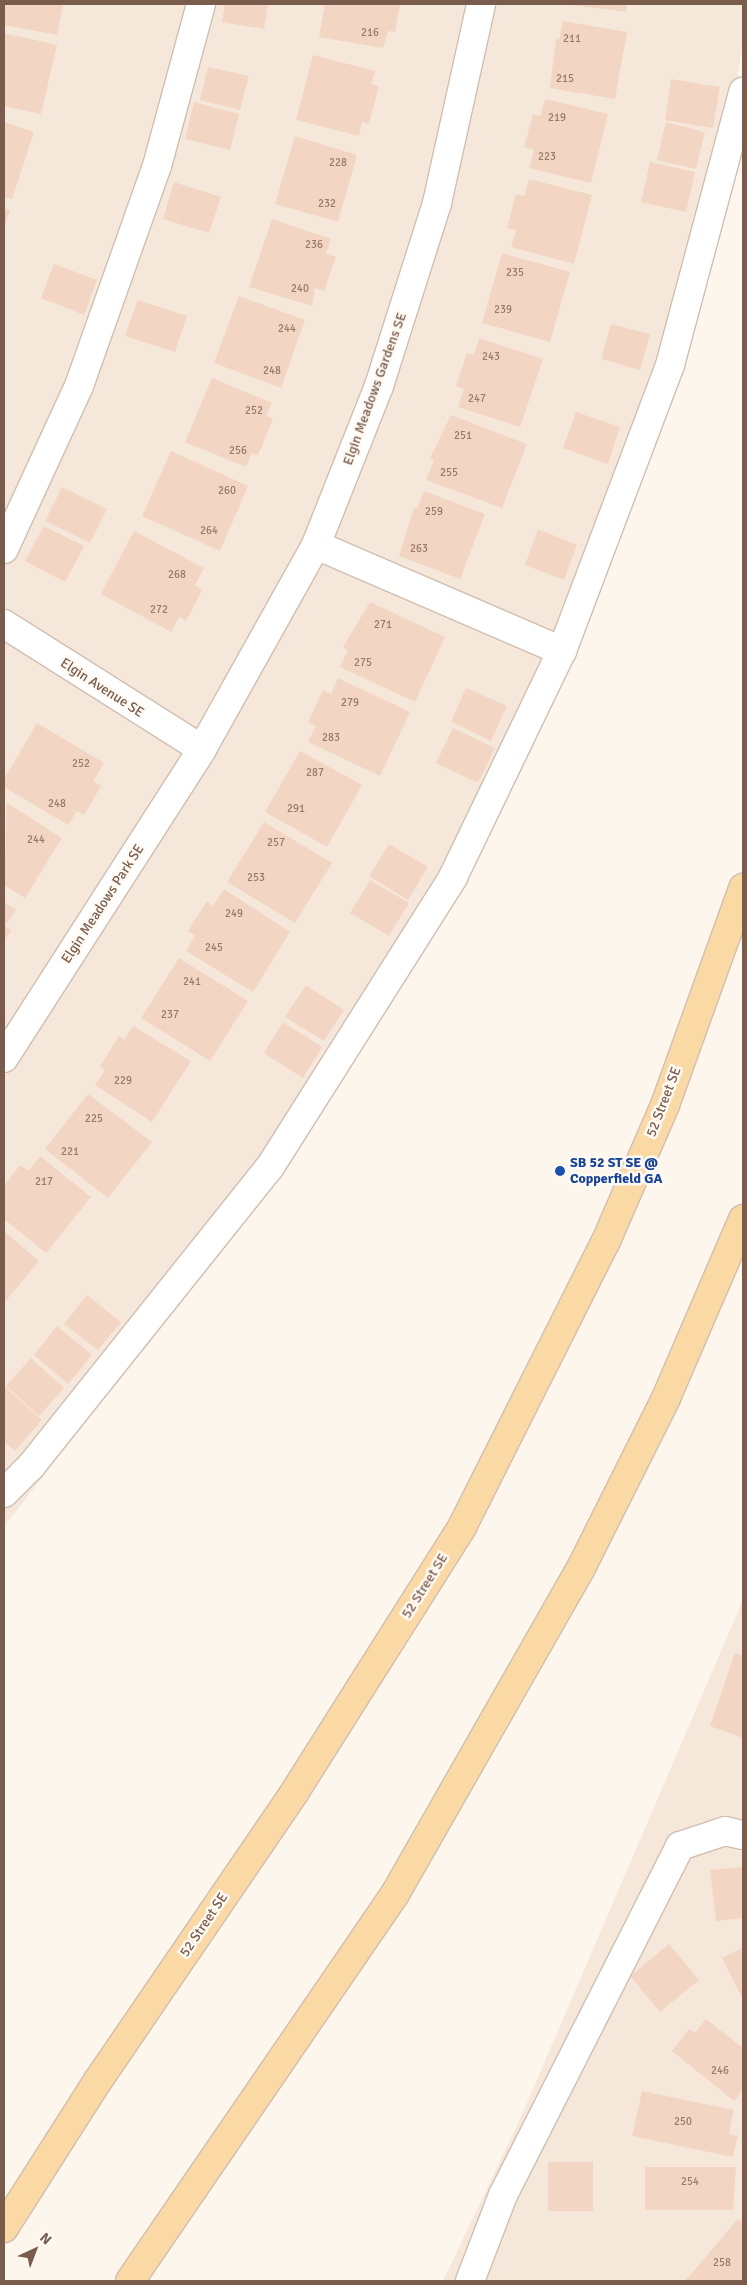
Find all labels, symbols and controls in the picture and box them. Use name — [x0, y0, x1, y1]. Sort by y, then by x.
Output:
house number: 216 — [361, 26, 379, 40]
house number: 211 — [563, 32, 581, 46]
house number: 215 — [556, 72, 574, 86]
house number: 219 — [548, 111, 566, 125]
house number: 223 — [538, 150, 556, 164]
house number: 228 — [329, 156, 347, 170]
house number: 232 — [318, 197, 336, 211]
house number: 236 — [305, 238, 323, 252]
house number: 235 — [506, 266, 524, 280]
house number: 240 — [291, 282, 309, 296]
house number: 239 — [494, 303, 512, 317]
street label: Elgin Meadows Gardens SE — [340, 310, 410, 468]
house number: 244 — [278, 322, 296, 336]
house number: 243 — [482, 350, 500, 364]
house number: 248 — [263, 364, 281, 378]
house number: 247 — [468, 392, 486, 406]
house number: 252 — [245, 404, 263, 418]
house number: 251 — [454, 429, 472, 443]
house number: 256 — [229, 444, 247, 458]
house number: 255 — [440, 466, 458, 480]
house number: 260 — [218, 484, 236, 498]
house number: 259 — [425, 505, 443, 519]
house number: 264 — [200, 524, 218, 538]
house number: 263 — [410, 542, 428, 556]
house number: 268 — [168, 568, 186, 582]
house number: 272 — [150, 603, 168, 617]
house number: 271 — [374, 618, 392, 632]
street label: Elgin Avenue SE — [57, 655, 147, 721]
house number: 275 — [354, 656, 372, 670]
house number: 279 — [341, 696, 359, 710]
house number: 283 — [322, 731, 340, 745]
house number: 252 — [72, 757, 90, 771]
house number: 287 — [306, 766, 324, 780]
house number: 248 — [48, 797, 66, 811]
house number: 291 — [287, 802, 305, 816]
house number: 244 — [27, 833, 45, 847]
house number: 257 — [267, 836, 285, 850]
street label: Elgin Meadows Park SE — [58, 841, 148, 967]
house number: 253 — [247, 871, 265, 885]
house number: 249 — [225, 907, 243, 921]
house number: 245 — [205, 941, 223, 955]
house number: 241 — [183, 975, 201, 989]
house number: 237 — [161, 1008, 179, 1022]
street label: 52 Street SE — [643, 1065, 685, 1139]
house number: 229 — [114, 1074, 132, 1088]
house number: 225 — [85, 1112, 103, 1126]
house number: 221 — [61, 1145, 79, 1159]
place label: SB 52 ST SE @ Copperfield GA — [570, 1155, 662, 1188]
marker: SB 52 ST SE @ Copperfield GA — [554, 1165, 566, 1177]
house number: 217 — [35, 1175, 53, 1189]
street label: 52 Street SE — [398, 1550, 452, 1622]
street label: 52 Street SE — [176, 1890, 232, 1960]
house number: 246 — [711, 2064, 729, 2078]
house number: 250 — [674, 2115, 692, 2129]
house number: 254 — [681, 2175, 699, 2189]
north arrow — [10, 2225, 60, 2275]
text: N — [36, 2229, 55, 2248]
house number: 258 — [713, 2256, 731, 2270]

